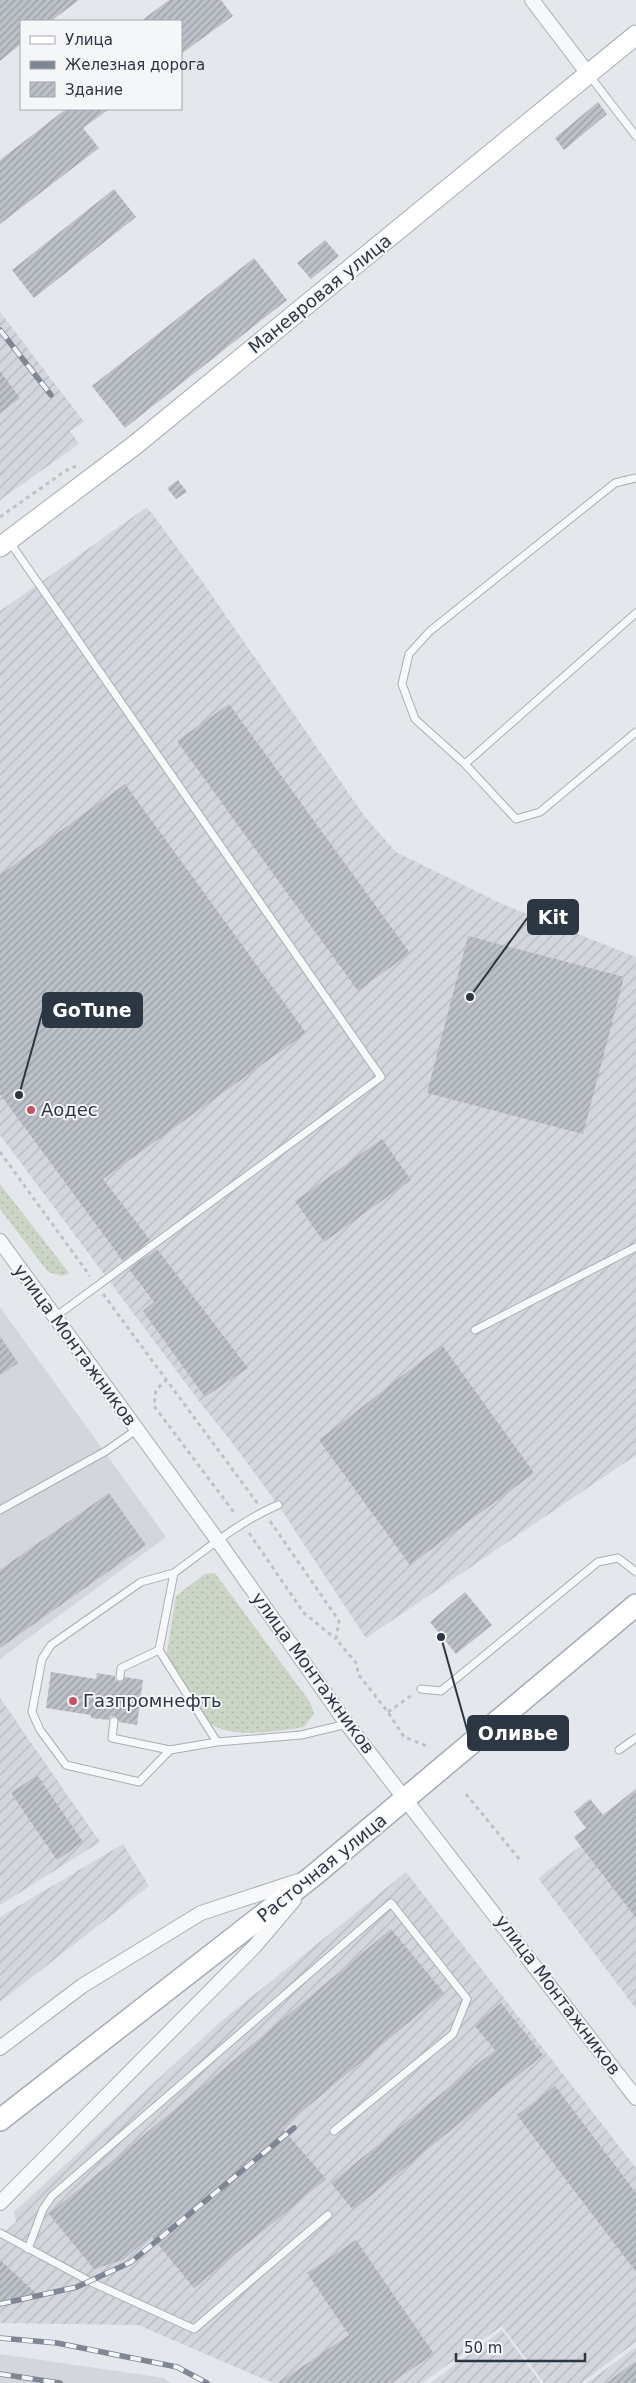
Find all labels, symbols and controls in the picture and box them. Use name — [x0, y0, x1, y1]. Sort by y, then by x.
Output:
legend — [20, 20, 182, 110]
text: Улица — [65, 31, 113, 49]
text: Железная дорога — [65, 56, 205, 74]
text: Здание — [65, 81, 123, 99]
street label: Маневровая улица — [244, 230, 395, 358]
callout: Kit — [528, 900, 578, 934]
text: Kit — [538, 906, 568, 928]
callout: GoTune — [43, 993, 142, 1027]
text: GoTune — [52, 999, 132, 1021]
place label: Аодес — [41, 1099, 98, 1120]
marker: Аодес — [25, 1104, 37, 1116]
street label: улица Монтажников — [10, 1260, 141, 1430]
street label: улица Монтажников — [248, 1588, 379, 1758]
place label: Газпромнефть — [83, 1690, 222, 1711]
marker: Газпромнефть — [67, 1695, 79, 1707]
callout: Оливье — [468, 1716, 568, 1750]
text: Оливье — [478, 1722, 558, 1744]
street label: Расточная улица — [253, 1809, 391, 1926]
street label: улица Монтажников — [491, 1911, 625, 2079]
scale bar — [456, 2330, 585, 2362]
text: 50 m — [464, 2339, 502, 2357]

